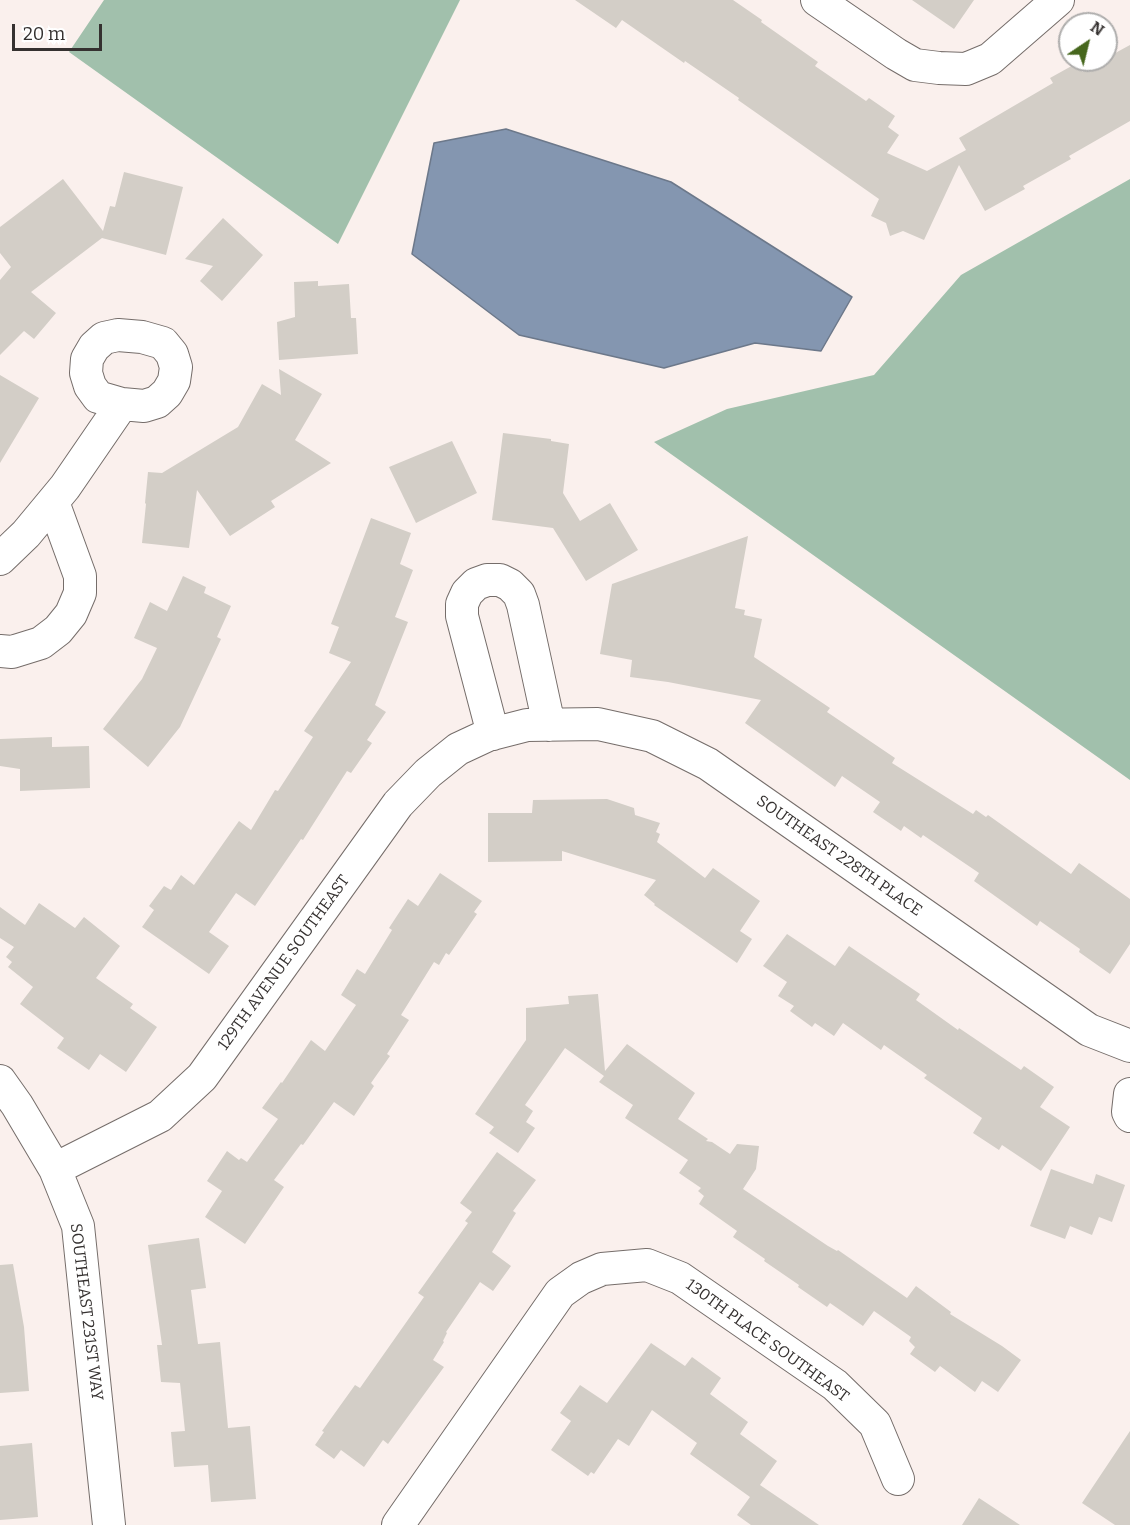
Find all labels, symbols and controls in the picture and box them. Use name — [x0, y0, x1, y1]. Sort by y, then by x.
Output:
scale bar — [15, 12, 105, 50]
north arrow — [1058, 12, 1118, 72]
text: N — [1087, 17, 1108, 40]
text: 20 m — [23, 23, 65, 45]
street label: SOUTHEAST 228TH PLACE — [753, 791, 925, 921]
street label: 129TH AVENUE SOUTHEAST — [214, 872, 354, 1054]
street label: SOUTHEAST 231ST WAY — [66, 1222, 106, 1402]
street label: 130TH PLACE SOUTHEAST — [682, 1275, 852, 1407]

